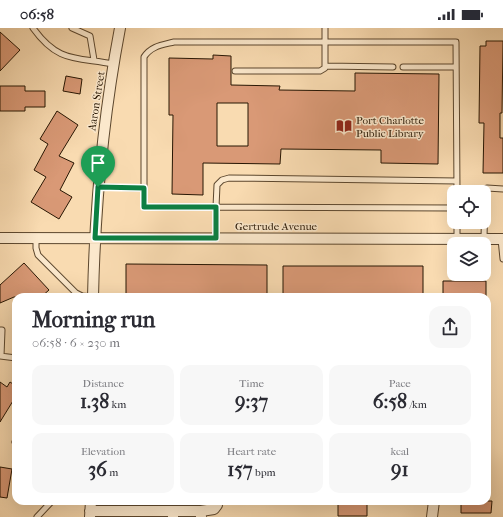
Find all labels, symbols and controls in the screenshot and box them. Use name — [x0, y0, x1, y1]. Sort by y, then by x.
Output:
text: 06:58 — [20, 5, 54, 23]
street label: Aaron Street — [85, 70, 108, 133]
place label: Port Charlotte Public Library — [356, 114, 425, 140]
library icon: Port Charlotte Public Library — [335, 117, 353, 135]
pin — [81, 146, 115, 187]
icon: arrive — [87, 152, 109, 174]
map controls — [447, 185, 491, 281]
button: locate — [447, 185, 491, 229]
street label: Gertrude Avenue — [235, 220, 318, 233]
button: layers — [447, 237, 491, 281]
button: share — [429, 306, 471, 348]
text: Morning run — [32, 307, 155, 333]
text: 06:58 · 6 × 230 m — [32, 335, 120, 350]
text: Distance — [82, 377, 124, 390]
text: Time — [239, 377, 264, 390]
text: Pace — [389, 377, 411, 390]
text: 1.38 — [80, 390, 109, 413]
text: 9:37 — [235, 390, 268, 413]
text: 6:58 — [373, 390, 407, 413]
text: km — [109, 398, 126, 411]
text: /km — [407, 398, 427, 411]
text: Elevation — [81, 445, 125, 458]
text: Heart rate — [227, 445, 276, 458]
text: kcal — [391, 445, 409, 458]
text: 36 — [88, 458, 107, 481]
text: 157 — [227, 458, 253, 481]
text: 91 — [391, 458, 409, 481]
text: m — [107, 466, 118, 479]
text: bpm — [253, 466, 276, 479]

